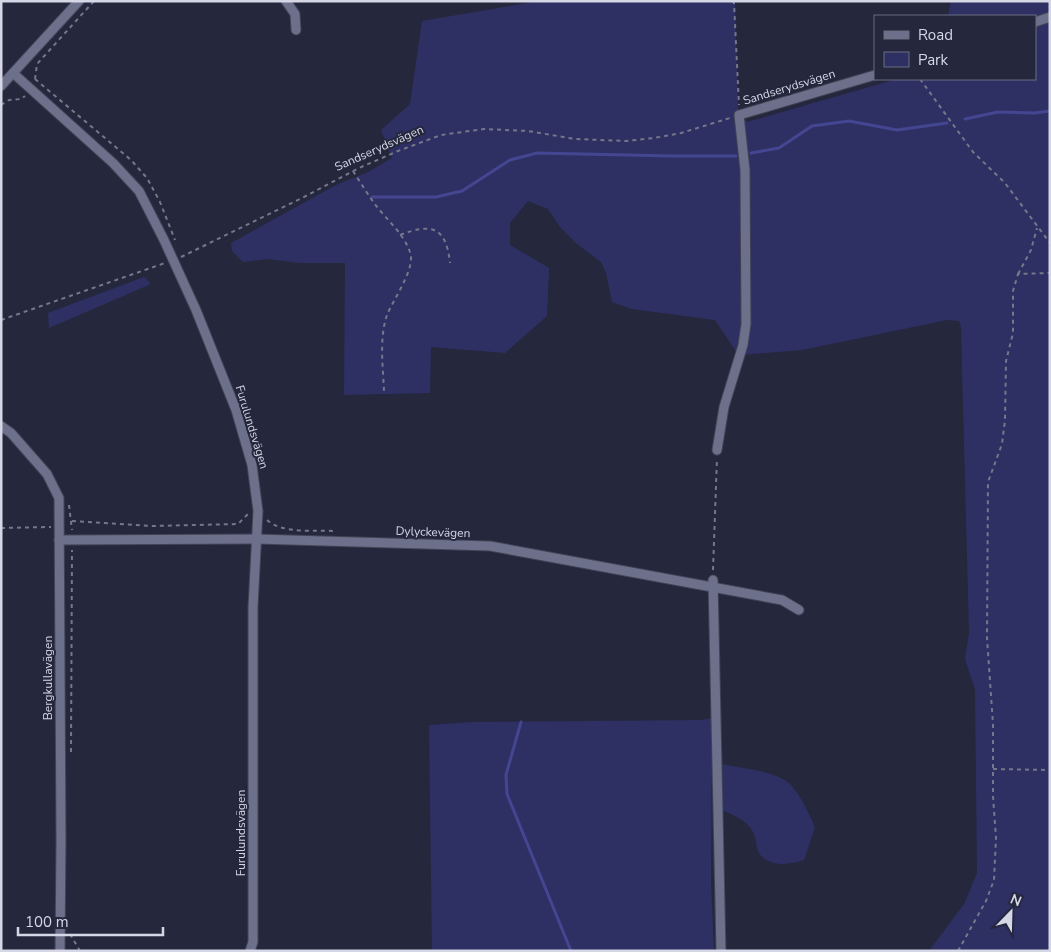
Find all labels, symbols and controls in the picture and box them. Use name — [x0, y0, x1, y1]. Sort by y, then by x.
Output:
legend — [874, 15, 1036, 80]
text: Road — [918, 25, 953, 45]
text: Park — [918, 50, 948, 70]
street label: Sandserydsvägen — [741, 65, 837, 109]
street label: Sandserydsvägen — [332, 121, 426, 175]
street label: Furulundsvägen — [232, 383, 272, 471]
street label: Dylyckevägen — [395, 523, 471, 541]
street label: Bergkullavägen — [40, 636, 56, 720]
street label: Furulundsvägen — [233, 790, 249, 876]
north arrow — [986, 887, 1036, 937]
text: N — [1007, 890, 1024, 911]
scale bar — [18, 904, 162, 936]
text: 100 m — [25, 912, 69, 932]

